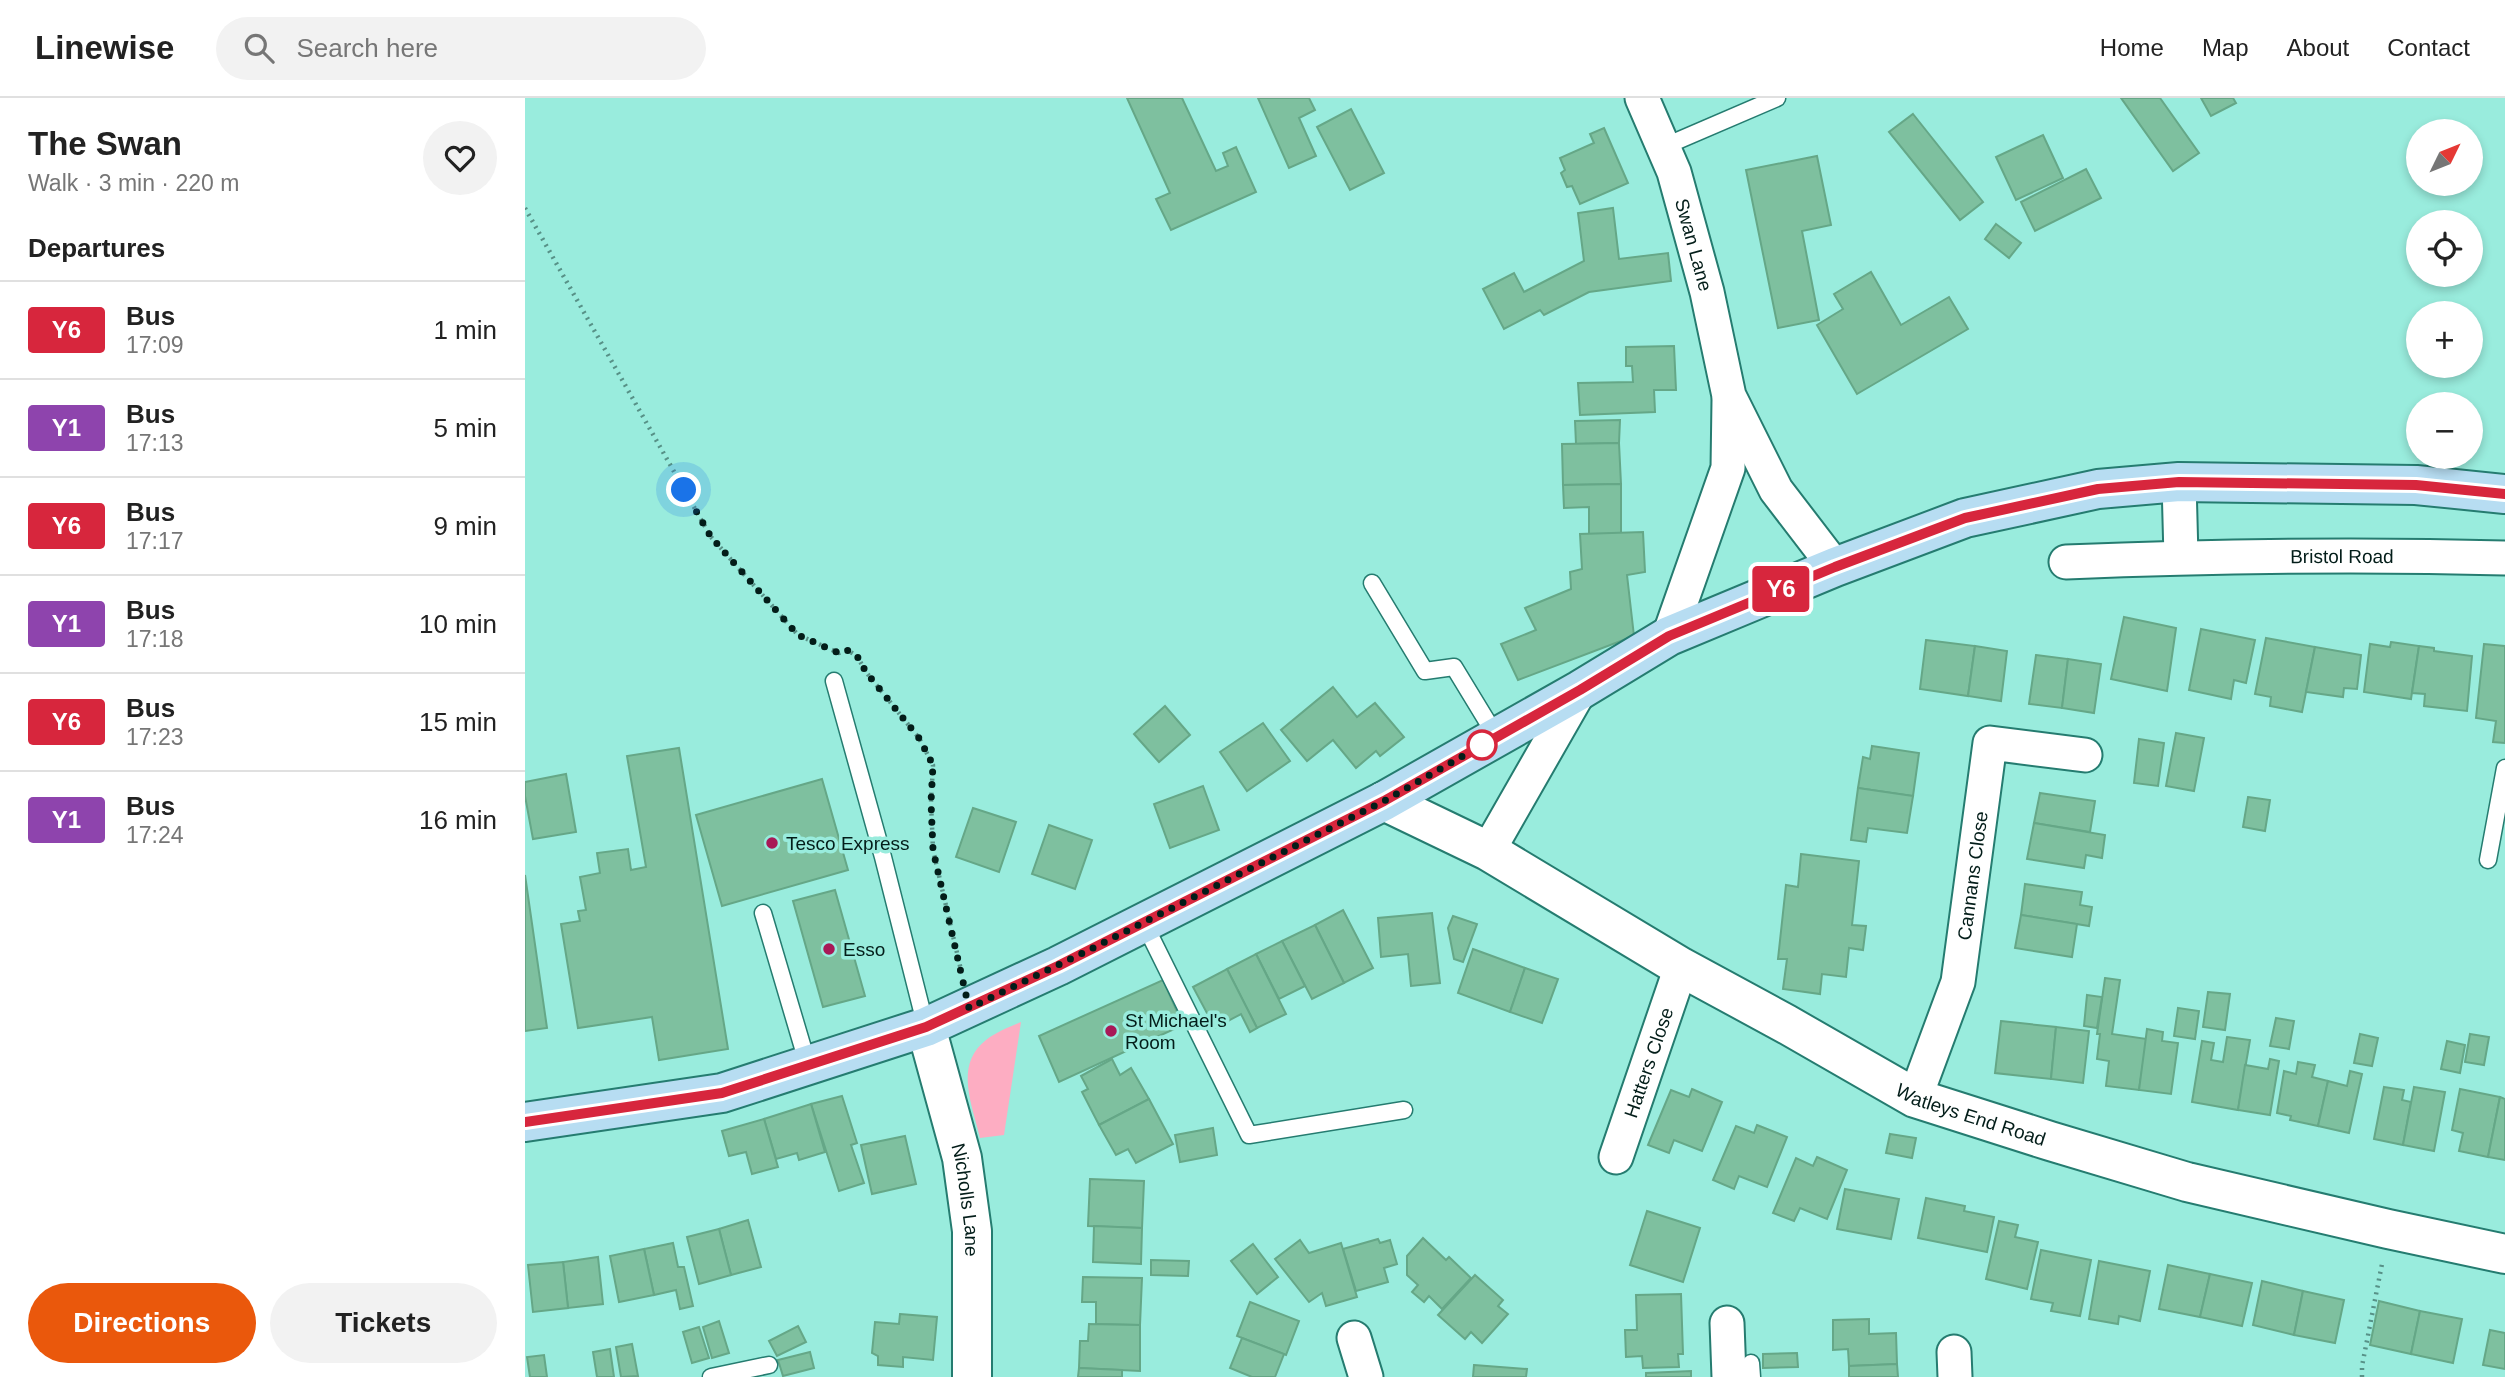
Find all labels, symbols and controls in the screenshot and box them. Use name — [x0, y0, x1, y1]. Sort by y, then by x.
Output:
search box — [216, 17, 706, 80]
text: Linewise — [35, 29, 174, 66]
icon: search — [240, 29, 278, 67]
text: Search here — [296, 33, 438, 63]
text: Home — [2100, 34, 2164, 61]
text: Map — [2202, 34, 2249, 61]
text: About — [2287, 34, 2349, 61]
text: Contact — [2387, 34, 2470, 61]
north arrow — [2406, 119, 2483, 196]
map controls — [2406, 119, 2483, 469]
button: heart — [423, 121, 497, 195]
text: The Swan — [28, 125, 182, 162]
text: Walk · 3 min · 220 m — [28, 170, 239, 196]
street label: Swan Lane — [1671, 196, 1716, 293]
button: locate — [2406, 210, 2483, 287]
text: Departures — [28, 233, 165, 263]
text: Bus — [126, 301, 175, 331]
button: + — [2406, 301, 2483, 378]
text: 1 min — [433, 315, 497, 345]
text: Y6 — [52, 316, 81, 343]
text: 17:09 — [126, 332, 184, 358]
button: − — [2406, 392, 2483, 469]
text: Bus — [126, 399, 175, 429]
text: 5 min — [433, 413, 497, 443]
text: Y1 — [52, 414, 81, 441]
text: 17:13 — [126, 430, 184, 456]
your location — [666, 472, 701, 507]
text: Bus — [126, 497, 175, 527]
text: 9 min — [433, 511, 497, 541]
text: Y6 — [52, 512, 81, 539]
text: 17:17 — [126, 528, 184, 554]
street label: Bristol Road — [2290, 546, 2394, 567]
line badge: Y6 — [1749, 566, 1813, 612]
text: Y6 — [1766, 575, 1796, 602]
text: Bus — [126, 595, 175, 625]
text: 10 min — [419, 609, 497, 639]
text: Y1 — [52, 610, 81, 637]
text: 17:18 — [126, 626, 184, 652]
text: Bus — [126, 693, 175, 723]
text: 15 min — [419, 707, 497, 737]
text: Y6 — [52, 708, 81, 735]
text: 17:23 — [126, 724, 184, 750]
unlabelled marker — [1467, 730, 1497, 760]
text: Bus — [126, 791, 175, 821]
text: 16 min — [419, 805, 497, 835]
text: Y1 — [52, 806, 81, 833]
street label: Cannans Close — [1954, 810, 1992, 942]
text: 17:24 — [126, 822, 184, 848]
place label: Tesco Express — [786, 833, 910, 854]
marker: Tesco Express — [764, 835, 780, 851]
place label: Esso — [843, 939, 885, 960]
marker: Esso — [821, 941, 837, 957]
street label: Hatters Close — [1620, 1005, 1677, 1120]
place label: St Michael's Room — [1125, 1010, 1227, 1053]
marker: St Michael's Room — [1103, 1023, 1119, 1039]
street label: Watleys End Road — [1892, 1079, 2048, 1150]
street label: Nicholls Lane — [947, 1141, 983, 1257]
button: Directions — [28, 1283, 256, 1363]
button: Tickets — [270, 1283, 497, 1363]

